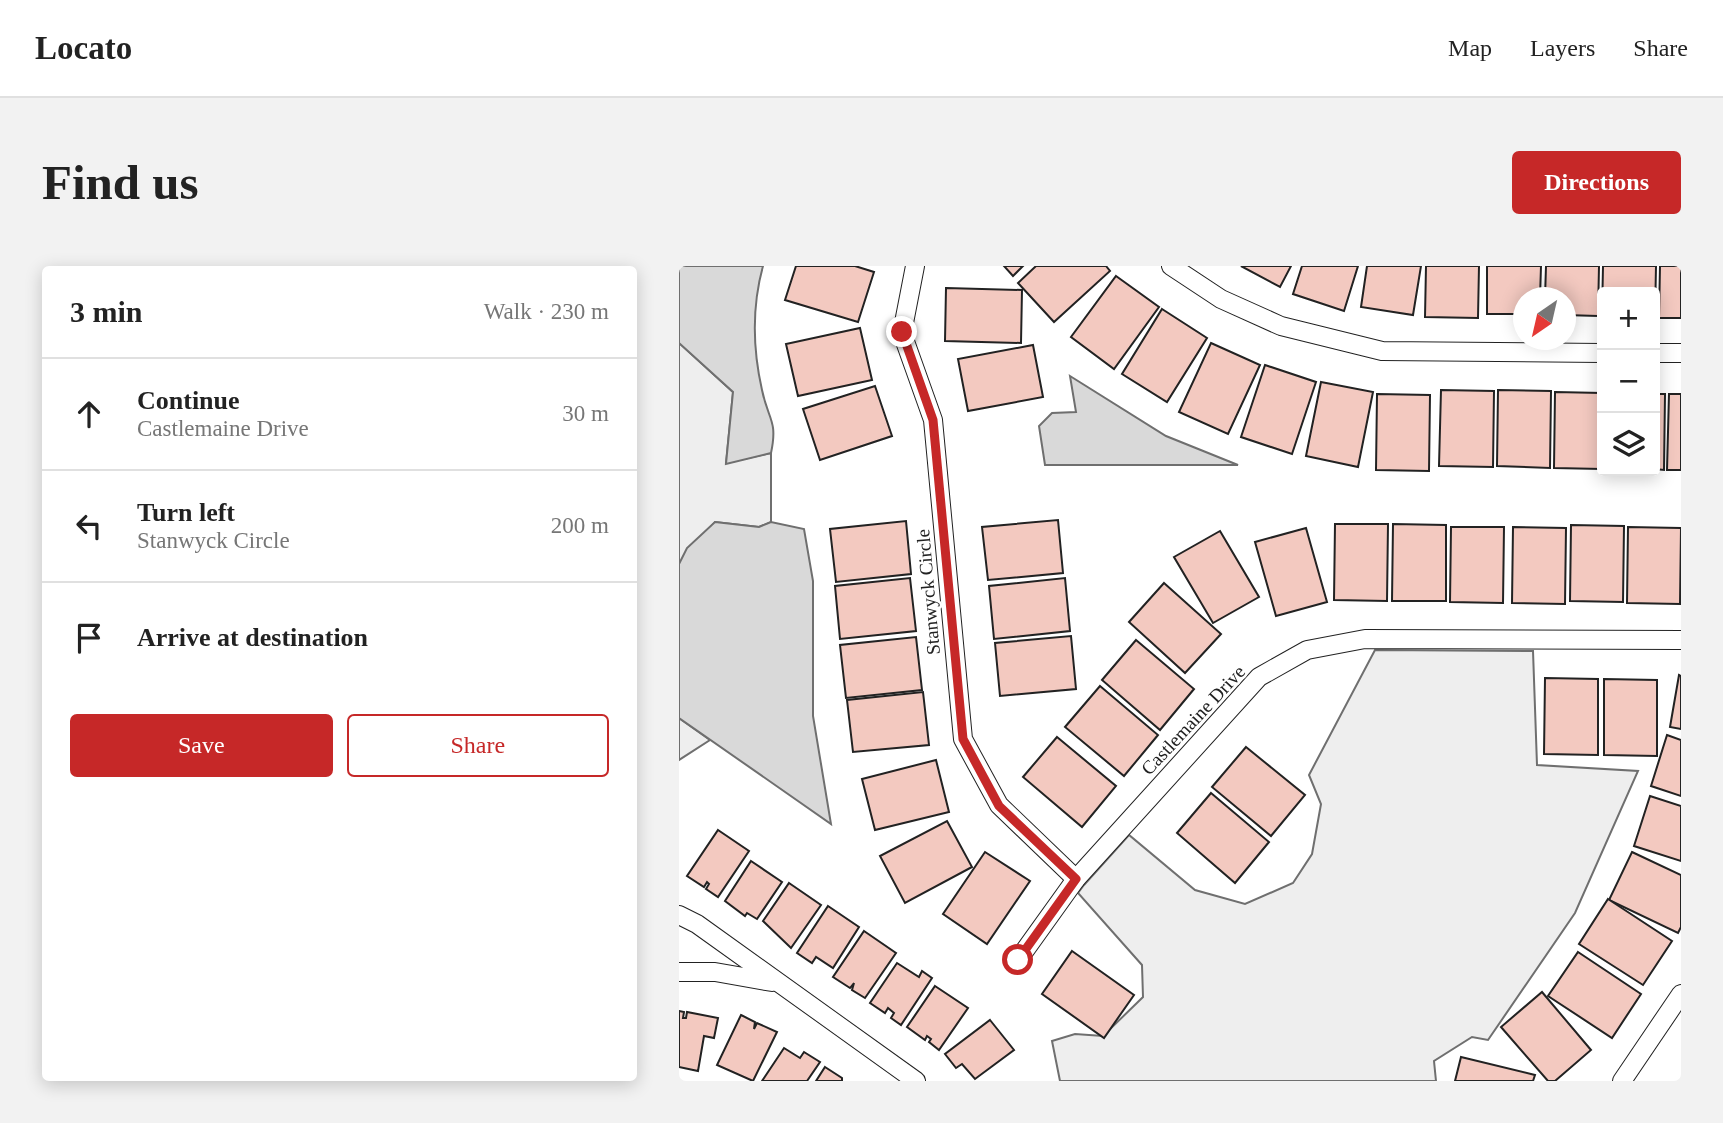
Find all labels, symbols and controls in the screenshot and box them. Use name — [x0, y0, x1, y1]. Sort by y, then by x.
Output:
text: Locato — [35, 30, 132, 66]
text: Map — [1448, 35, 1492, 61]
text: Layers — [1530, 35, 1595, 61]
text: Share — [1633, 35, 1688, 61]
button: Directions — [1512, 151, 1681, 214]
text: Find us — [42, 155, 199, 210]
north arrow — [1513, 287, 1576, 350]
map controls — [1597, 287, 1660, 476]
button: + — [1597, 287, 1660, 350]
text: 3 min — [70, 295, 143, 328]
text: Walk · 230 m — [484, 299, 609, 324]
route end — [886, 316, 917, 347]
button: − — [1597, 350, 1660, 413]
text: Continue — [137, 386, 240, 415]
icon: ahead — [70, 395, 108, 433]
text: 30 m — [562, 401, 609, 426]
button: layers — [1597, 413, 1660, 476]
text: Castlemaine Drive — [137, 416, 309, 441]
text: Turn left — [137, 498, 235, 527]
icon: left — [70, 507, 108, 545]
text: 200 m — [551, 513, 609, 538]
text: Stanwyck Circle — [137, 528, 290, 553]
street label: Stanwyck Circle — [912, 528, 944, 656]
icon: arrive — [70, 619, 108, 657]
text: Arrive at destination — [137, 623, 368, 652]
street label: Castlemaine Drive — [1137, 661, 1249, 779]
button: Save — [70, 714, 333, 777]
button: Share — [347, 714, 609, 777]
route start — [1002, 944, 1033, 975]

